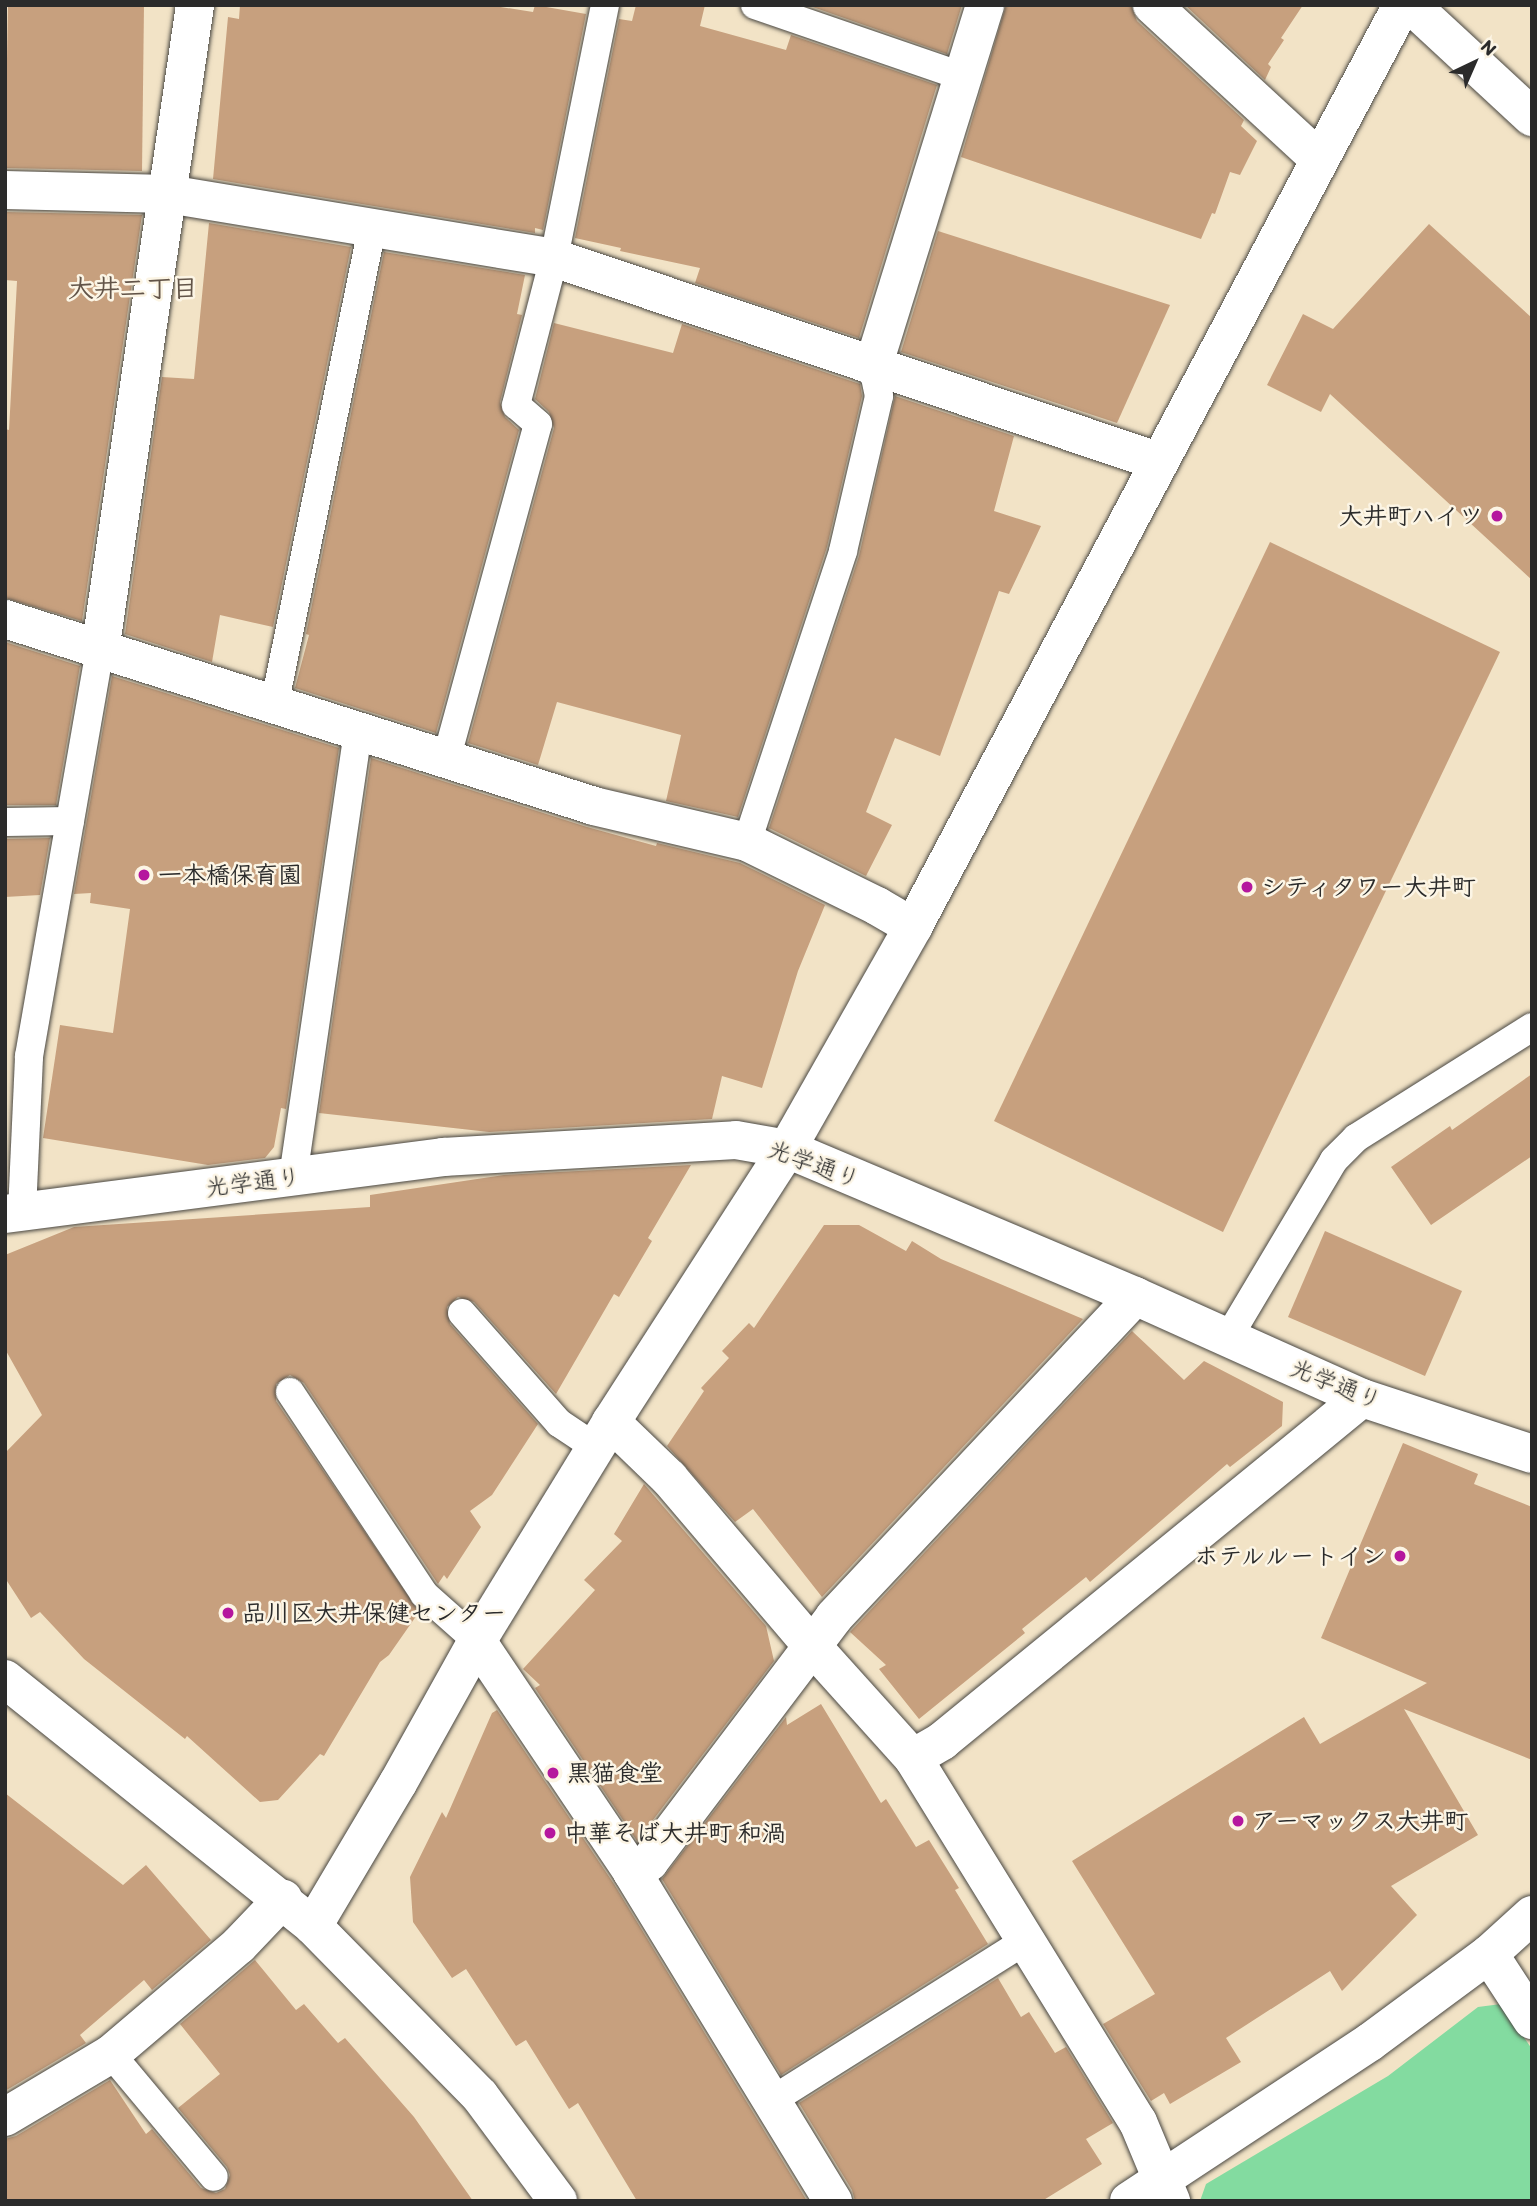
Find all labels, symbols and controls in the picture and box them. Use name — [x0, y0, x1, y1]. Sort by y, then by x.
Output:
north arrow — [1439, 28, 1509, 98]
text: N — [1476, 35, 1502, 60]
district label: 大井二丁目 — [68, 273, 198, 305]
place label: 大井町ハイツ — [1339, 502, 1483, 530]
marker: 大井町ハイツ — [1489, 508, 1505, 524]
place label: 一本橋保育園 — [158, 861, 302, 889]
marker: 一本橋保育園 — [136, 867, 152, 883]
place label: シティタワー大井町 — [1261, 873, 1477, 901]
marker: シティタワー大井町 — [1239, 879, 1255, 895]
street label: 光学通り — [764, 1134, 864, 1194]
street label: 光学通り — [204, 1162, 302, 1202]
street label: 光学通り — [1286, 1353, 1386, 1415]
place label: ホテルルートイン — [1193, 1542, 1386, 1570]
marker: ホテルルートイン — [1392, 1548, 1408, 1564]
place label: 品川区大井保健センター — [242, 1599, 506, 1627]
marker: 品川区大井保健センター — [220, 1605, 236, 1621]
place label: 黒猫食堂 — [567, 1759, 663, 1787]
marker: 黒猫食堂 — [545, 1765, 561, 1781]
place label: アーマックス大井町 — [1252, 1807, 1467, 1835]
marker: アーマックス大井町 — [1230, 1813, 1246, 1829]
place label: 中華そば大井町 和渦 — [564, 1819, 785, 1847]
marker: 中華そば大井町 和渦 — [542, 1825, 558, 1841]

